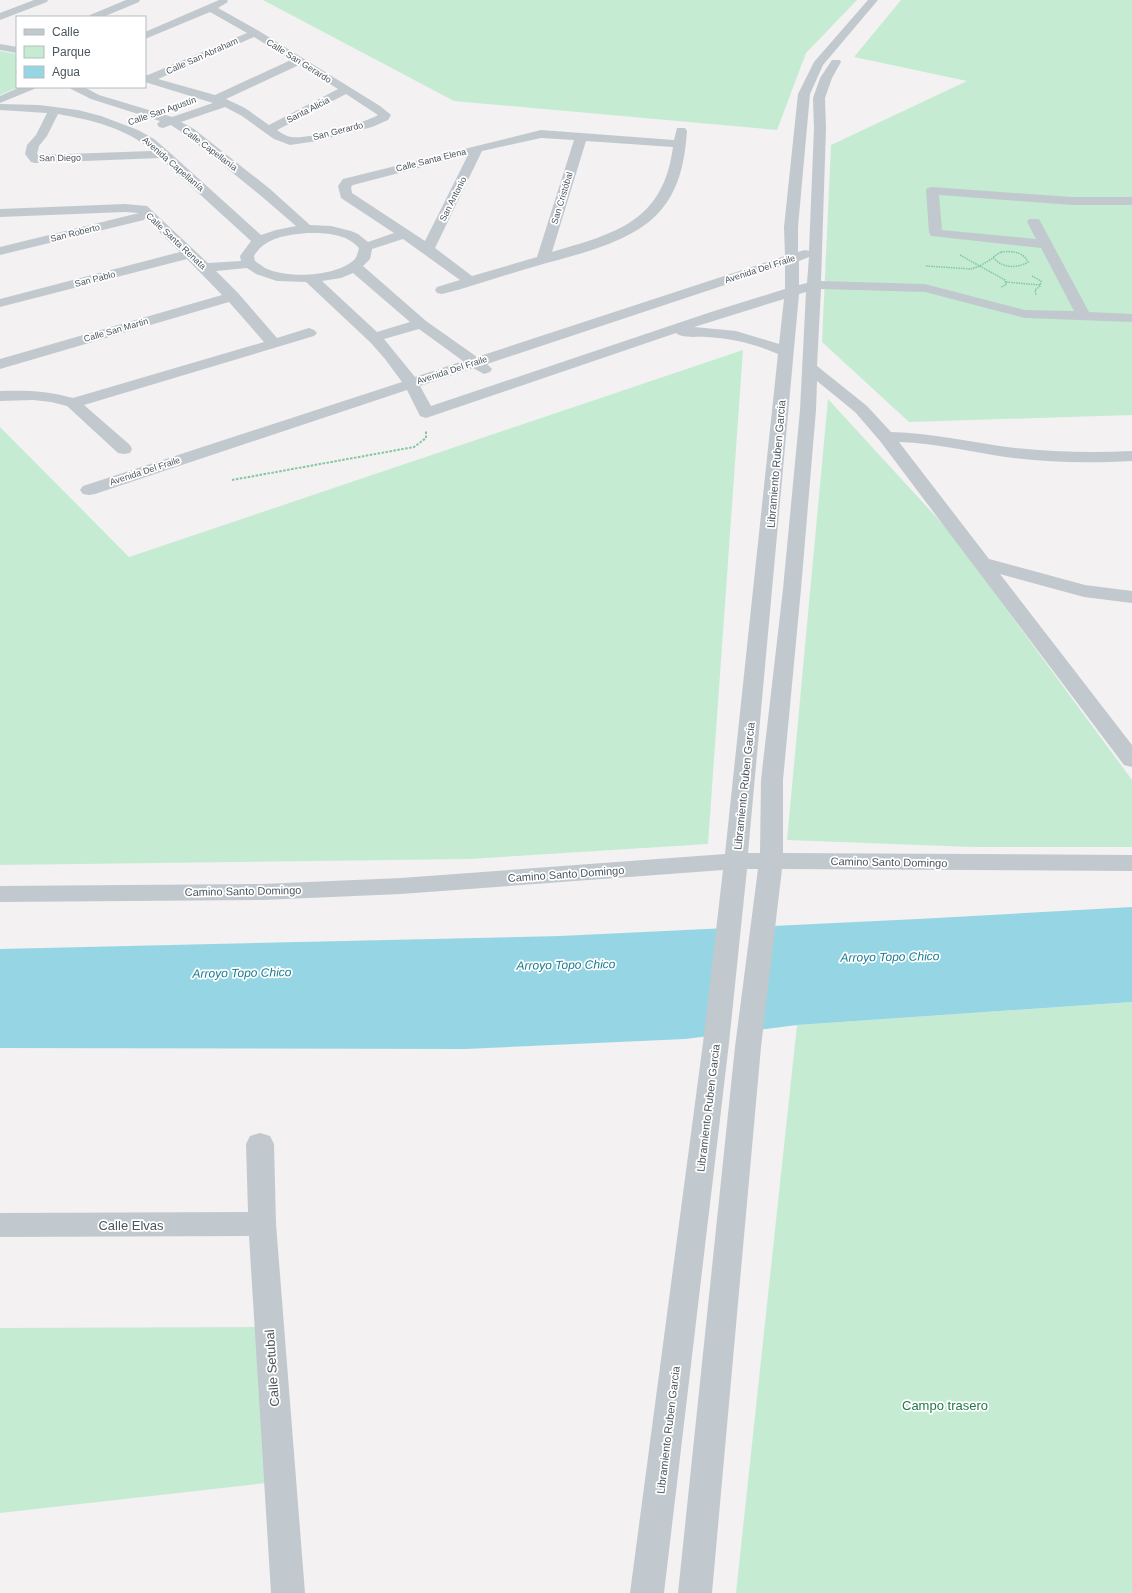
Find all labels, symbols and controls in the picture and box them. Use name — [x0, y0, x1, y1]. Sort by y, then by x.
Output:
legend — [16, 16, 146, 88]
text: Calle — [52, 25, 80, 39]
street label: Calle San Abraham — [165, 36, 239, 76]
street label: Calle San Gerardo — [265, 37, 333, 85]
text: Parque — [52, 45, 91, 59]
text: Agua — [52, 65, 80, 79]
street label: Calle San Agustín — [127, 95, 197, 127]
street label: Santa Alicia — [285, 95, 331, 125]
street label: San Gerardo — [312, 120, 364, 142]
street label: Calle Capellanía — [181, 125, 239, 173]
street label: Avenida Capellanía — [140, 135, 206, 193]
street label: Calle Santa Elena — [395, 146, 467, 174]
street label: San Diego — [39, 153, 81, 163]
street label: San Cristóbal — [549, 171, 575, 225]
street label: San Antonio — [438, 175, 468, 223]
street label: Calle Santa Renata — [144, 211, 208, 271]
street label: San Roberto — [49, 222, 101, 244]
street label: Avenida Del Fraile — [724, 253, 796, 285]
street label: San Pablo — [74, 269, 116, 289]
street label: Calle San Martin — [83, 316, 149, 344]
street label: Avenida Del Fraile — [416, 354, 488, 386]
street label: Libramiento Ruben Garcia — [764, 399, 788, 528]
street label: Avenida Del Fraile — [109, 455, 181, 487]
street label: Libramiento Ruben Garcia — [731, 721, 757, 850]
street label: Camino Santo Domingo — [831, 855, 947, 869]
street label: Camino Santo Domingo — [507, 864, 625, 884]
street label: Camino Santo Domingo — [185, 884, 301, 898]
water label: Arroyo Topo Chico — [839, 949, 940, 965]
water label: Arroyo Topo Chico — [515, 957, 616, 973]
water label: Arroyo Topo Chico — [191, 965, 292, 981]
street label: Libramiento Ruben Garcia — [694, 1043, 722, 1172]
street label: Calle Elvas — [98, 1218, 164, 1233]
street label: Calle Setubal — [262, 1329, 282, 1407]
street label: Libramiento Ruben Garcia — [654, 1365, 682, 1494]
park label: Campo trasero — [902, 1398, 988, 1413]

